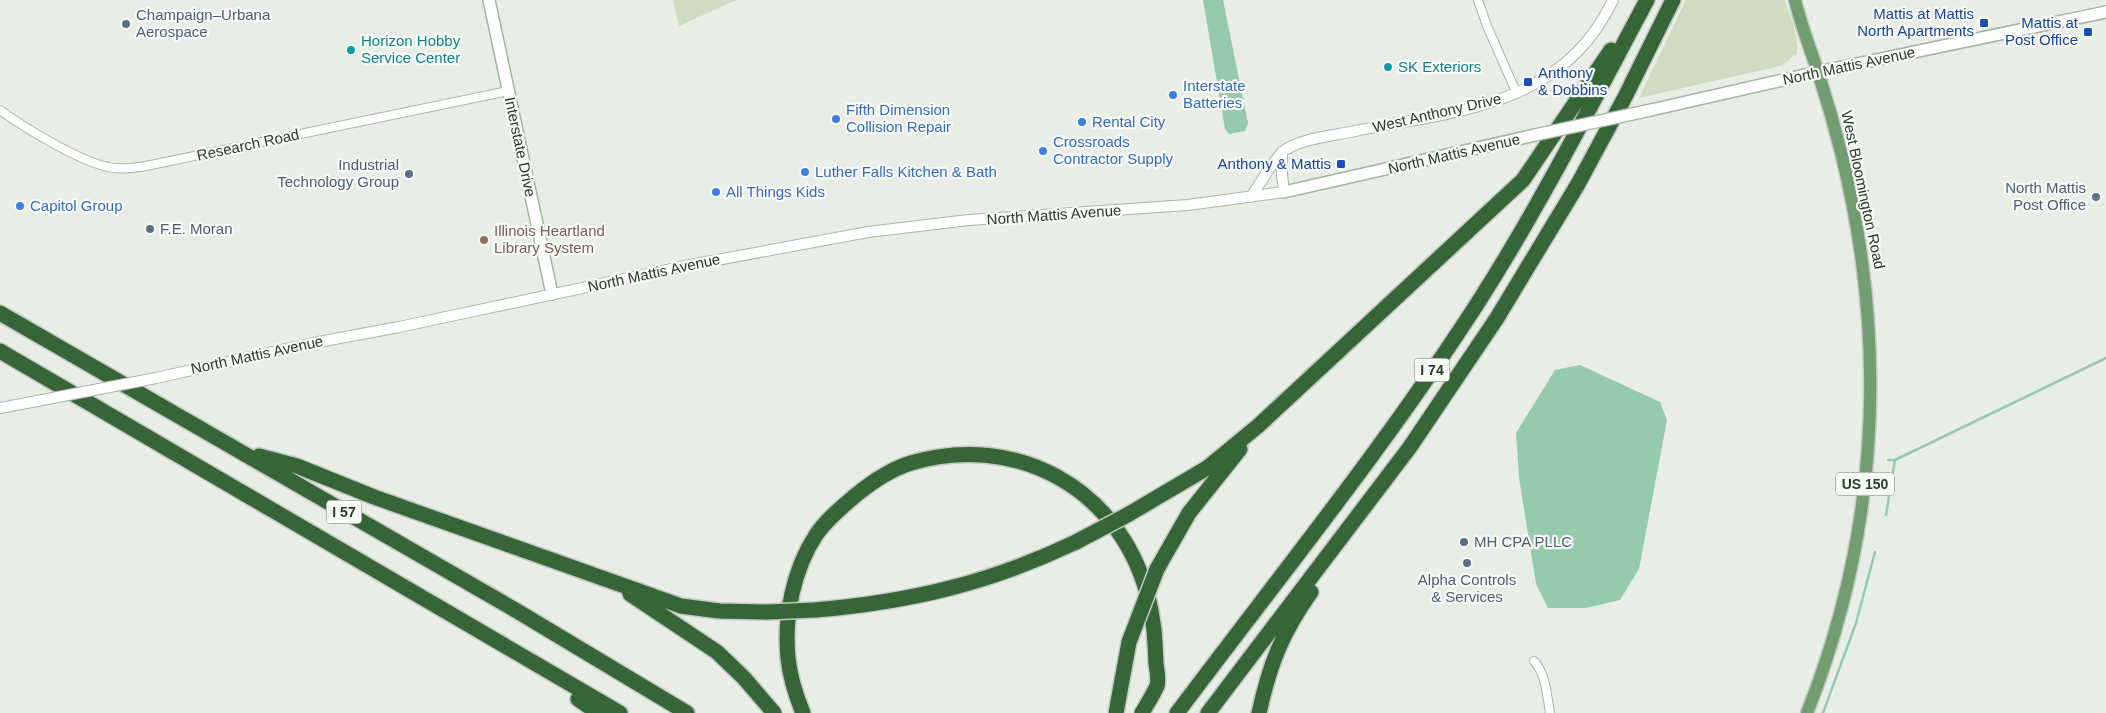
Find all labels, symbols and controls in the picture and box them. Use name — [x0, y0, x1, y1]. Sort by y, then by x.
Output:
place label: Mattis at Mattis North Apartments — [1857, 5, 1974, 39]
place label: Champaign–Urbana Aerospace — [136, 6, 271, 40]
place label: Mattis at Post Office — [2005, 14, 2079, 48]
marker: Mattis at Mattis North Apartments — [1978, 17, 1990, 29]
marker: Champaign–Urbana Aerospace — [120, 18, 132, 30]
marker: Mattis at Post Office — [2082, 26, 2094, 38]
place label: Horizon Hobby Service Center — [361, 32, 461, 66]
street label: North Mattis Avenue — [1781, 43, 1917, 88]
marker: Horizon Hobby Service Center — [345, 44, 357, 56]
place label: SK Exteriors — [1398, 58, 1481, 75]
marker: SK Exteriors — [1382, 61, 1394, 73]
place label: Anthony & Dobbins — [1538, 64, 1607, 98]
marker: Anthony & Dobbins — [1522, 76, 1534, 88]
place label: Interstate Batteries — [1183, 77, 1246, 111]
marker: Interstate Batteries — [1167, 89, 1179, 101]
street label: West Anthony Drive — [1371, 89, 1503, 136]
street label: Interstate Drive — [502, 95, 539, 198]
place label: Fifth Dimension Collision Repair — [846, 101, 951, 135]
street label: West Bloomington Road — [1838, 109, 1889, 271]
marker: Fifth Dimension Collision Repair — [830, 113, 842, 125]
place label: Rental City — [1092, 113, 1166, 130]
marker: Rental City — [1076, 116, 1088, 128]
street label: Research Road — [195, 125, 301, 164]
street label: North Mattis Avenue — [1386, 130, 1521, 177]
place label: Crossroads Contractor Supply — [1053, 133, 1174, 167]
marker: Crossroads Contractor Supply — [1037, 145, 1049, 157]
place label: Anthony & Mattis — [1218, 155, 1331, 172]
place label: Industrial Technology Group — [277, 156, 399, 190]
marker: Anthony & Mattis — [1335, 158, 1347, 170]
place label: Luther Falls Kitchen & Bath — [815, 163, 997, 180]
marker: Luther Falls Kitchen & Bath — [799, 166, 811, 178]
marker: Industrial Technology Group — [403, 168, 415, 180]
place label: North Mattis Post Office — [2005, 179, 2086, 213]
place label: All Things Kids — [726, 183, 825, 200]
marker: All Things Kids — [710, 186, 722, 198]
marker: North Mattis Post Office — [2090, 191, 2102, 203]
place label: Capitol Group — [30, 197, 123, 214]
marker: Capitol Group — [14, 200, 26, 212]
street label: North Mattis Avenue — [986, 201, 1122, 228]
place label: F.E. Moran — [160, 220, 233, 237]
place label: Illinois Heartland Library System — [494, 222, 605, 256]
marker: F.E. Moran — [144, 223, 156, 235]
marker: Illinois Heartland Library System — [478, 234, 490, 246]
street label: North Mattis Avenue — [586, 250, 722, 295]
street label: North Mattis Avenue — [189, 332, 325, 377]
road number: I 74 — [1414, 358, 1450, 382]
road number: US 150 — [1836, 472, 1894, 496]
road number: I 57 — [326, 501, 362, 524]
place label: MH CPA PLLC — [1474, 533, 1572, 550]
marker: MH CPA PLLC — [1458, 536, 1470, 548]
marker: Alpha Controls & Services — [1461, 557, 1473, 569]
place label: Alpha Controls & Services — [1418, 571, 1516, 605]

